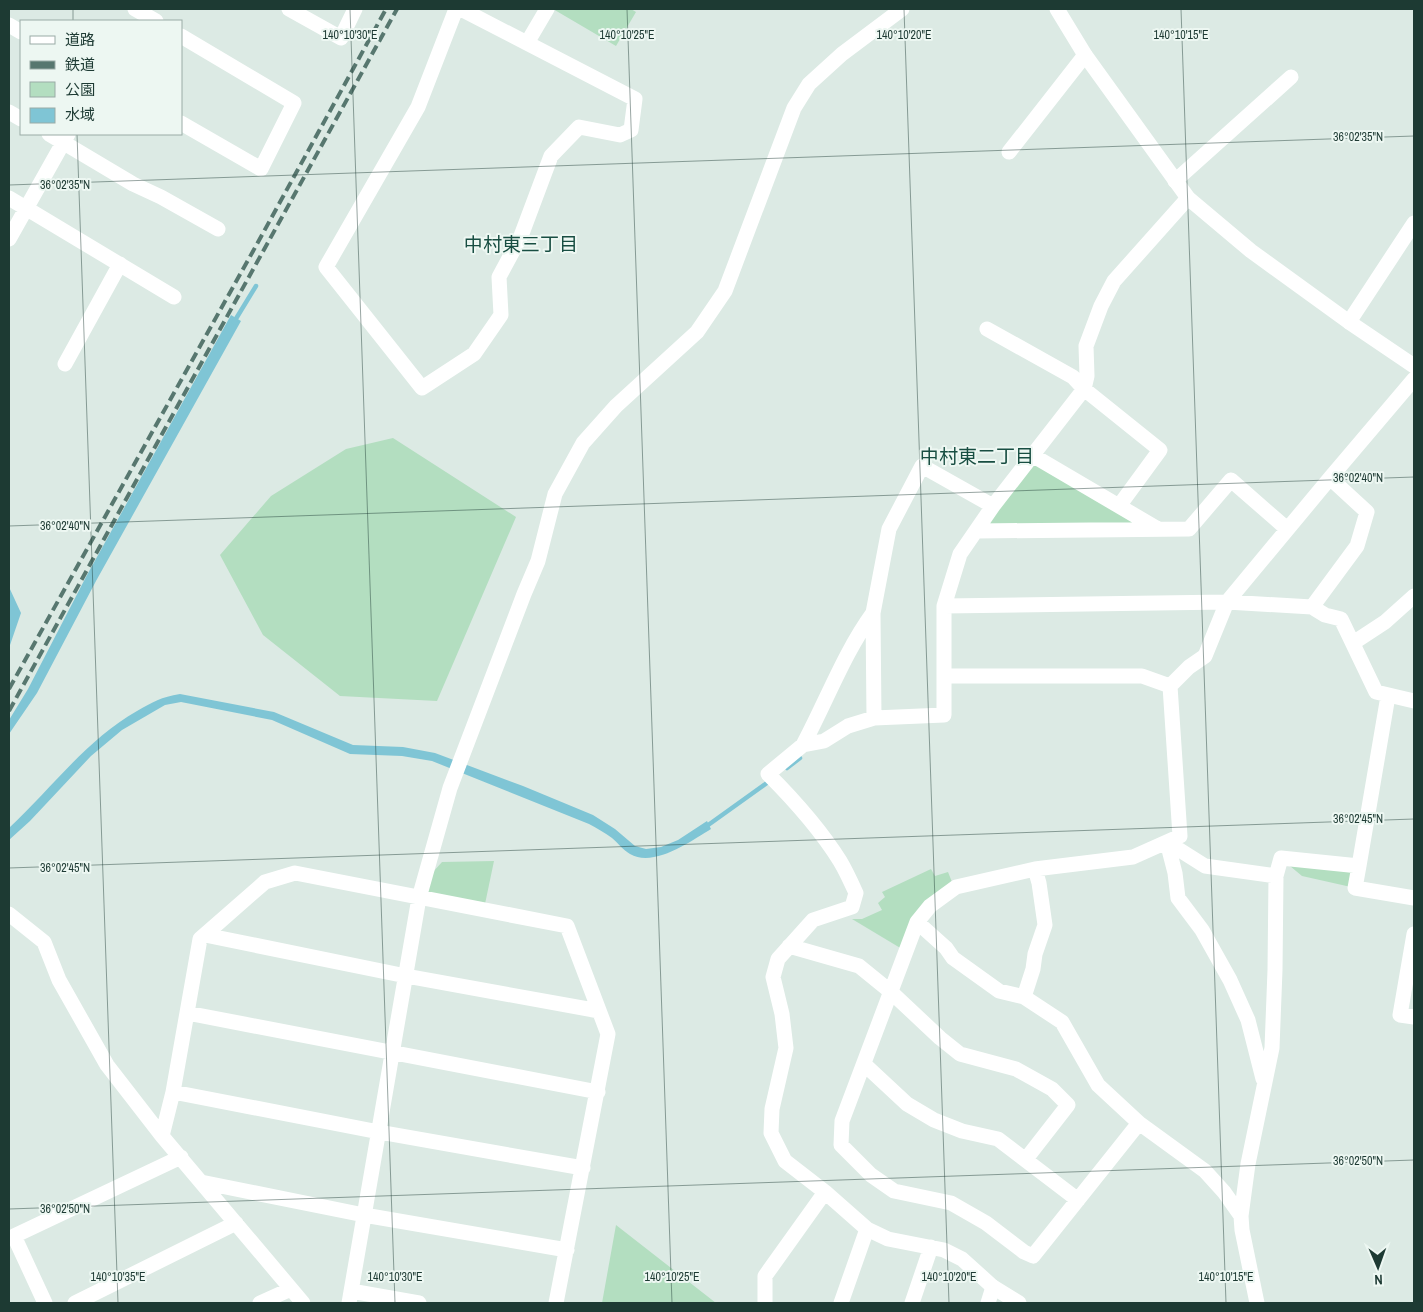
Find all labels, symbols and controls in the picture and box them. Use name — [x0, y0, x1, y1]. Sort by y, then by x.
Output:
legend — [20, 20, 182, 135]
text: 140°10'30"E — [322, 27, 378, 43]
text: 140°10'25"E — [599, 27, 655, 43]
text: 140°10'20"E — [876, 27, 932, 43]
text: 140°10'15"E — [1153, 27, 1209, 43]
text: 道路 — [65, 29, 95, 50]
text: 鉄道 — [65, 54, 95, 75]
text: 公園 — [65, 79, 95, 100]
text: 水域 — [65, 104, 95, 125]
text: 36°02'35"N — [1333, 129, 1383, 145]
text: 36°02'35"N — [40, 177, 90, 193]
district label: 中村東三丁目 — [464, 231, 578, 257]
district label: 中村東二丁目 — [920, 443, 1034, 469]
text: 36°02'40"N — [1333, 470, 1383, 486]
text: 36°02'40"N — [40, 518, 90, 534]
text: 36°02'45"N — [1333, 811, 1383, 827]
text: 36°02'45"N — [40, 860, 90, 876]
text: 36°02'50"N — [1333, 1153, 1383, 1169]
text: 36°02'50"N — [40, 1201, 90, 1217]
north arrow — [1353, 1242, 1403, 1292]
text: 140°10'35"E — [90, 1269, 146, 1285]
text: 140°10'30"E — [367, 1269, 423, 1285]
text: 140°10'25"E — [644, 1269, 700, 1285]
text: 140°10'20"E — [921, 1269, 977, 1285]
text: 140°10'15"E — [1198, 1269, 1254, 1285]
text: N — [1374, 1271, 1383, 1289]

